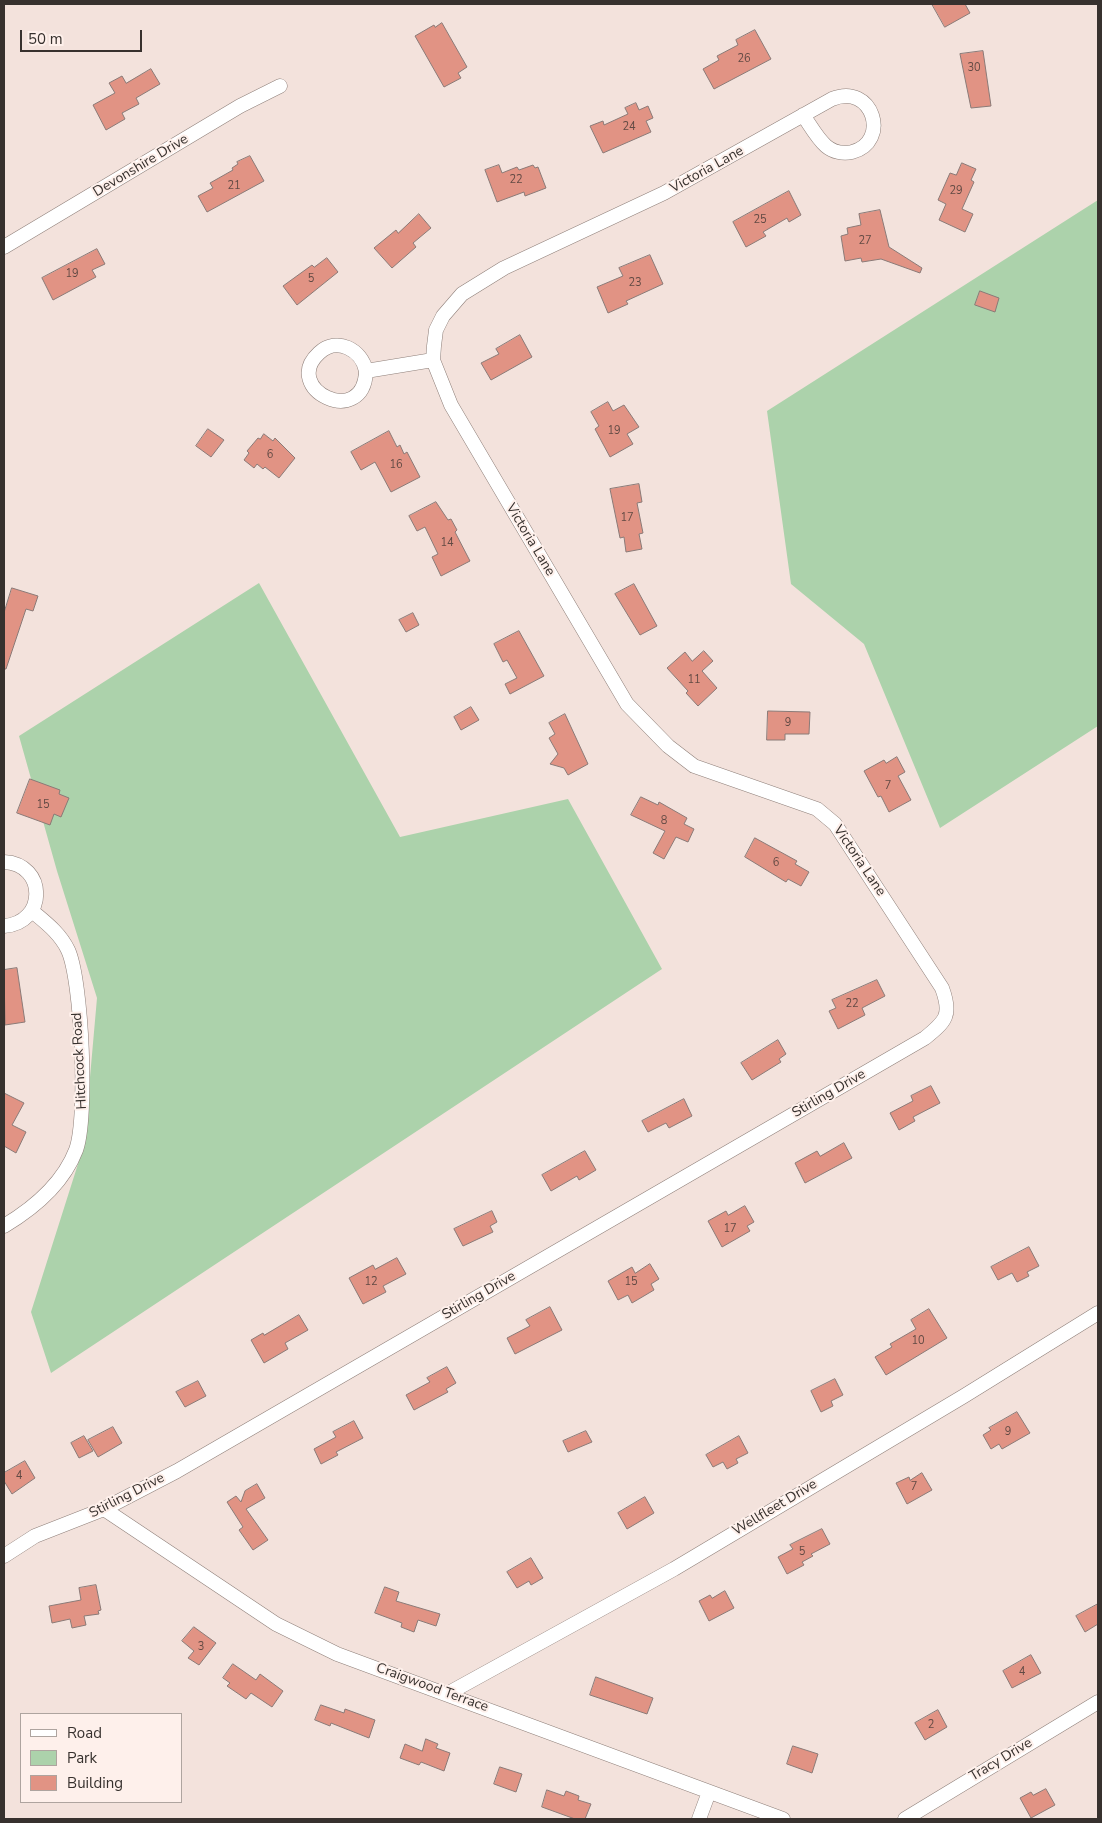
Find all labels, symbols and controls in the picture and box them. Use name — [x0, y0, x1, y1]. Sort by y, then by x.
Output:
scale bar — [22, 20, 145, 52]
text: 50 m — [28, 29, 63, 49]
house number: 26 — [737, 52, 751, 66]
house number: 30 — [967, 61, 981, 75]
house number: 24 — [622, 120, 636, 134]
street label: Devonshire Drive — [91, 131, 191, 201]
street label: Victoria Lane — [667, 143, 747, 197]
house number: 22 — [509, 173, 523, 187]
house number: 21 — [227, 179, 241, 193]
house number: 29 — [949, 184, 963, 198]
house number: 25 — [753, 213, 767, 227]
house number: 27 — [858, 234, 872, 248]
house number: 19 — [65, 267, 79, 281]
house number: 5 — [308, 272, 314, 286]
house number: 23 — [628, 276, 642, 290]
house number: 19 — [607, 424, 621, 438]
house number: 6 — [267, 448, 273, 462]
house number: 16 — [389, 458, 403, 472]
street label: Victoria Lane — [502, 501, 558, 579]
house number: 17 — [620, 511, 634, 525]
house number: 14 — [440, 536, 454, 550]
house number: 11 — [687, 673, 701, 687]
house number: 9 — [785, 716, 791, 730]
house number: 7 — [885, 779, 891, 793]
house number: 15 — [36, 798, 50, 812]
house number: 8 — [661, 814, 667, 828]
street label: Victoria Lane — [829, 822, 889, 900]
house number: 6 — [773, 856, 779, 870]
house number: 22 — [845, 997, 859, 1011]
street label: Hitchcock Road — [69, 1012, 91, 1110]
street label: Stirling Drive — [789, 1066, 869, 1122]
house number: 17 — [723, 1222, 737, 1236]
street label: Stirling Drive — [439, 1268, 519, 1324]
house number: 12 — [364, 1275, 378, 1289]
house number: 15 — [624, 1275, 638, 1289]
house number: 10 — [911, 1334, 925, 1348]
house number: 9 — [1005, 1425, 1011, 1439]
house number: 4 — [16, 1469, 22, 1483]
street label: Stirling Drive — [87, 1470, 167, 1522]
street label: Wellfleet Drive — [730, 1476, 820, 1540]
house number: 7 — [911, 1480, 917, 1494]
house number: 5 — [799, 1545, 805, 1559]
house number: 3 — [198, 1640, 204, 1654]
street label: Craigwood Terrace — [374, 1660, 490, 1716]
house number: 4 — [1019, 1665, 1025, 1679]
legend — [20, 1713, 182, 1803]
house number: 2 — [928, 1718, 934, 1732]
text: Road — [67, 1723, 102, 1743]
street label: Tracy Drive — [967, 1735, 1035, 1785]
text: Park — [67, 1748, 97, 1768]
text: Building — [67, 1773, 123, 1793]

